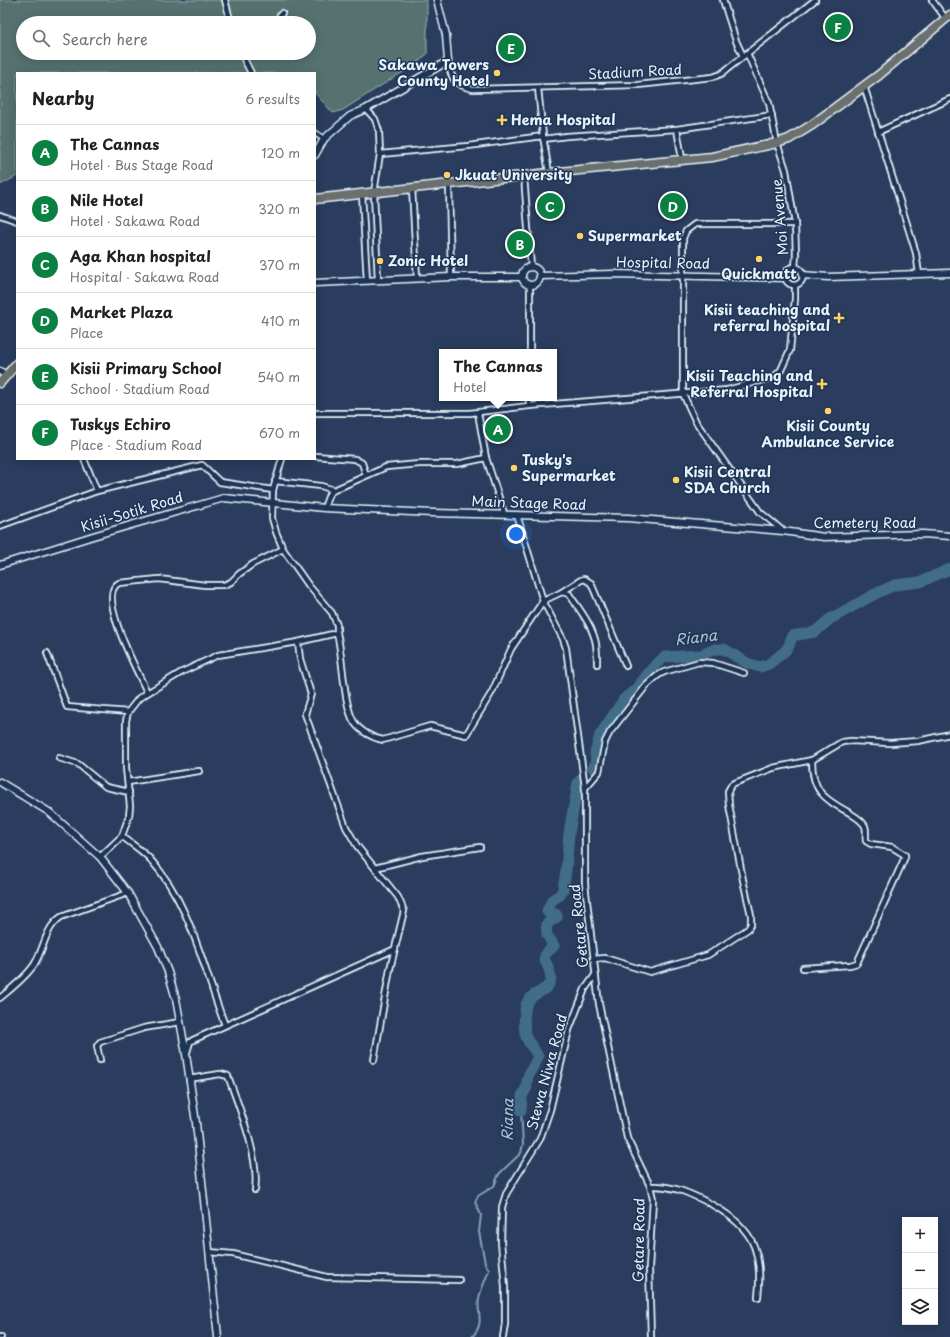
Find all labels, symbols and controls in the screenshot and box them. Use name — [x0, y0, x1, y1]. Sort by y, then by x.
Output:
pin: F — [825, 12, 851, 42]
search box — [16, 16, 316, 60]
icon: search — [30, 27, 52, 49]
text: Search here — [62, 27, 148, 50]
pin: E — [498, 33, 524, 63]
place label: Sakawa Towers County Hotel — [379, 54, 489, 91]
street label: Stadium Road — [588, 59, 682, 84]
marker: Sakawa Towers County Hotel — [492, 68, 502, 78]
text: Nearby — [32, 85, 94, 111]
text: 6 results — [245, 89, 300, 108]
place label: Hema Hospital — [511, 109, 615, 130]
marker: Hema Hospital — [496, 114, 508, 126]
text: The Cannas — [70, 132, 160, 155]
text: A — [40, 143, 50, 162]
text: 120 m — [261, 143, 300, 162]
text: Hotel · Bus Stage Road — [70, 155, 213, 174]
place label: Jkuat University — [455, 164, 572, 185]
marker: Jkuat University — [442, 170, 452, 180]
street label: Moi Avenue — [766, 178, 793, 256]
text: Nile Hotel — [70, 188, 143, 211]
pin: C — [537, 191, 563, 221]
pin: D — [660, 191, 686, 221]
text: B — [41, 199, 49, 218]
text: 320 m — [258, 199, 300, 218]
text: Hotel · Sakawa Road — [70, 211, 200, 230]
place label: Supermarket — [588, 225, 682, 246]
pin: B — [507, 229, 533, 259]
marker: Supermarket — [575, 231, 585, 241]
text: Aga Khan hospital — [70, 244, 211, 267]
place label: Zonic Hotel — [388, 250, 468, 271]
street label: Hospital Road — [616, 251, 710, 274]
marker: Quickmatt — [754, 254, 764, 264]
text: C — [40, 255, 50, 274]
text: 370 m — [259, 255, 300, 274]
marker: Zonic Hotel — [375, 256, 385, 266]
place label: Quickmatt — [721, 263, 797, 284]
text: Hospital · Sakawa Road — [70, 267, 219, 286]
place label: Kisii teaching and referral hospital — [704, 299, 831, 336]
text: Market Plaza — [70, 300, 173, 323]
text: D — [40, 311, 50, 330]
text: 410 m — [261, 311, 300, 330]
marker: Kisii teaching and referral hospital — [833, 312, 845, 324]
text: Place — [70, 323, 103, 342]
popup — [439, 349, 557, 401]
text: The Cannas — [453, 354, 543, 377]
text: Kisii Primary School — [70, 356, 222, 379]
place label: Kisii Teaching and Referral Hospital — [686, 365, 814, 402]
text: E — [41, 367, 49, 386]
text: 540 m — [257, 367, 300, 386]
text: Hotel — [453, 377, 486, 396]
marker: Kisii Teaching and Referral Hospital — [816, 378, 828, 390]
text: School · Stadium Road — [70, 379, 210, 398]
marker: Kisii County Ambulance Service — [823, 406, 833, 416]
text: Tuskys Echiro — [70, 412, 171, 435]
pin: A — [485, 414, 511, 444]
place label: Kisii County Ambulance Service — [762, 415, 895, 452]
text: F — [41, 423, 49, 442]
text: 670 m — [259, 423, 300, 442]
text: Place · Stadium Road — [70, 435, 202, 454]
place label: Tusky's Supermarket — [522, 449, 616, 486]
place label: Kisii Central SDA Church — [684, 461, 771, 498]
marker: Tusky's Supermarket — [509, 463, 519, 473]
marker: Kisii Central SDA Church — [671, 475, 681, 485]
street label: Kisii-Sotik Road — [78, 486, 186, 537]
street label: Main Stage Road — [471, 490, 587, 515]
street label: Cemetery Road — [813, 512, 917, 533]
your location — [506, 524, 526, 544]
water label: Riana — [673, 622, 719, 651]
street label: Getare Road — [564, 883, 593, 969]
street label: Stewa Niwa Road — [521, 1011, 572, 1132]
water label: Riana — [495, 1098, 518, 1141]
street label: Getare Road — [627, 1198, 650, 1282]
map controls — [902, 1217, 938, 1325]
button: + — [902, 1217, 938, 1253]
button: − — [902, 1253, 938, 1289]
button: layers — [902, 1289, 938, 1325]

